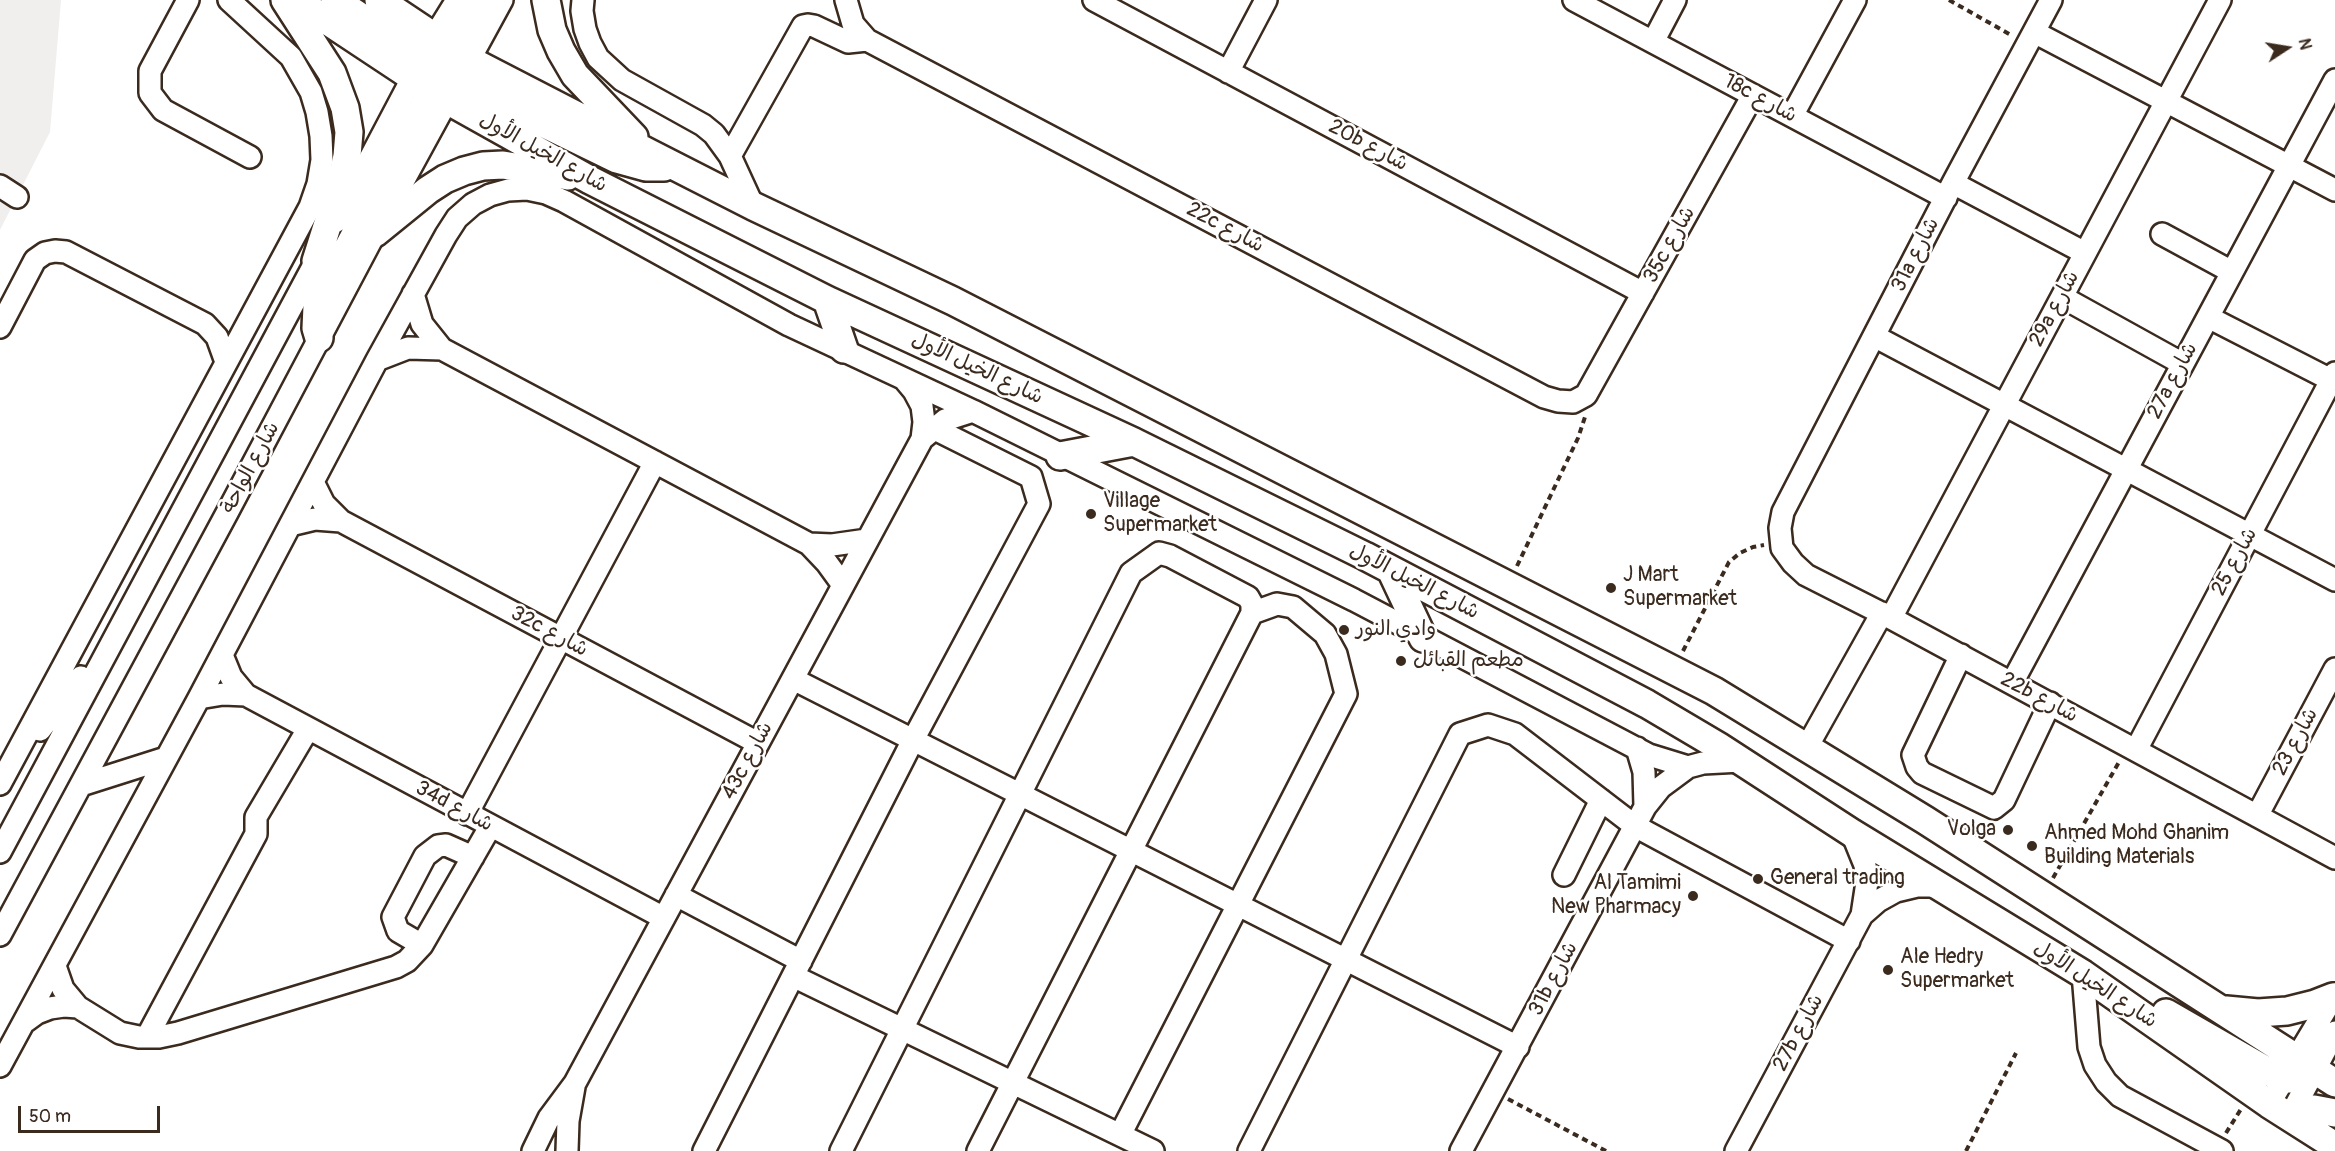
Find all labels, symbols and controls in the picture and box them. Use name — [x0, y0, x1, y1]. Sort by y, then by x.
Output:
north arrow — [2257, 18, 2317, 78]
text: N — [2294, 37, 2316, 52]
street label: 18c شارع — [1719, 69, 1801, 129]
street label: شارع الخيل الأول — [475, 108, 611, 198]
street label: 20b شارع — [1324, 115, 1412, 177]
street label: 22c شارع — [1182, 197, 1268, 259]
street label: 35c شارع — [1639, 202, 1701, 288]
street label: 31a شارع — [1887, 214, 1945, 296]
street label: 29a شارع — [2025, 267, 2085, 351]
street label: شارع الخيل الأول — [907, 328, 1047, 410]
street label: 27a شارع — [2142, 339, 2204, 423]
street label: شارع الواحة — [216, 418, 286, 518]
place label: Village Supermarket — [1103, 489, 1217, 539]
marker: Village Supermarket — [1084, 507, 1098, 521]
street label: شارع 25 — [2207, 524, 2263, 600]
street label: شارع الخيل الأول — [1345, 539, 1483, 625]
place label: J Mart Supermarket — [1623, 563, 1737, 613]
marker: J Mart Supermarket — [1604, 581, 1618, 595]
street label: 32c شارع — [506, 601, 592, 663]
place label: وادي النور — [1356, 617, 1436, 643]
marker: وادي النور — [1337, 623, 1351, 637]
place label: مطعم القبائل — [1413, 648, 1524, 674]
marker: مطعم القبائل — [1394, 654, 1408, 668]
street label: 22b شارع — [1996, 667, 2082, 729]
street label: شارع 23 — [2268, 704, 2324, 780]
street label: 43c شارع — [717, 718, 779, 804]
street label: 34d شارع — [411, 776, 497, 838]
place label: Volga — [1947, 817, 1996, 843]
place label: Ahmed Mohd Ghanim Building Materials — [2044, 821, 2229, 871]
marker: Volga — [2001, 823, 2015, 837]
marker: Ahmed Mohd Ghanim Building Materials — [2025, 839, 2039, 853]
place label: General trading — [1770, 866, 1905, 892]
place label: Al Tamimi New Pharmacy — [1551, 871, 1681, 921]
marker: General trading — [1751, 872, 1765, 886]
marker: Al Tamimi New Pharmacy — [1686, 889, 1700, 903]
street label: شارع الخيل الأول — [2029, 936, 2161, 1034]
street label: 31b شارع — [1524, 938, 1584, 1020]
place label: Ale Hedry Supermarket — [1900, 945, 2014, 995]
marker: Ale Hedry Supermarket — [1881, 963, 1895, 977]
street label: 27b شارع — [1768, 990, 1830, 1076]
scale bar — [21, 1094, 164, 1132]
text: 50 m — [29, 1105, 71, 1128]

